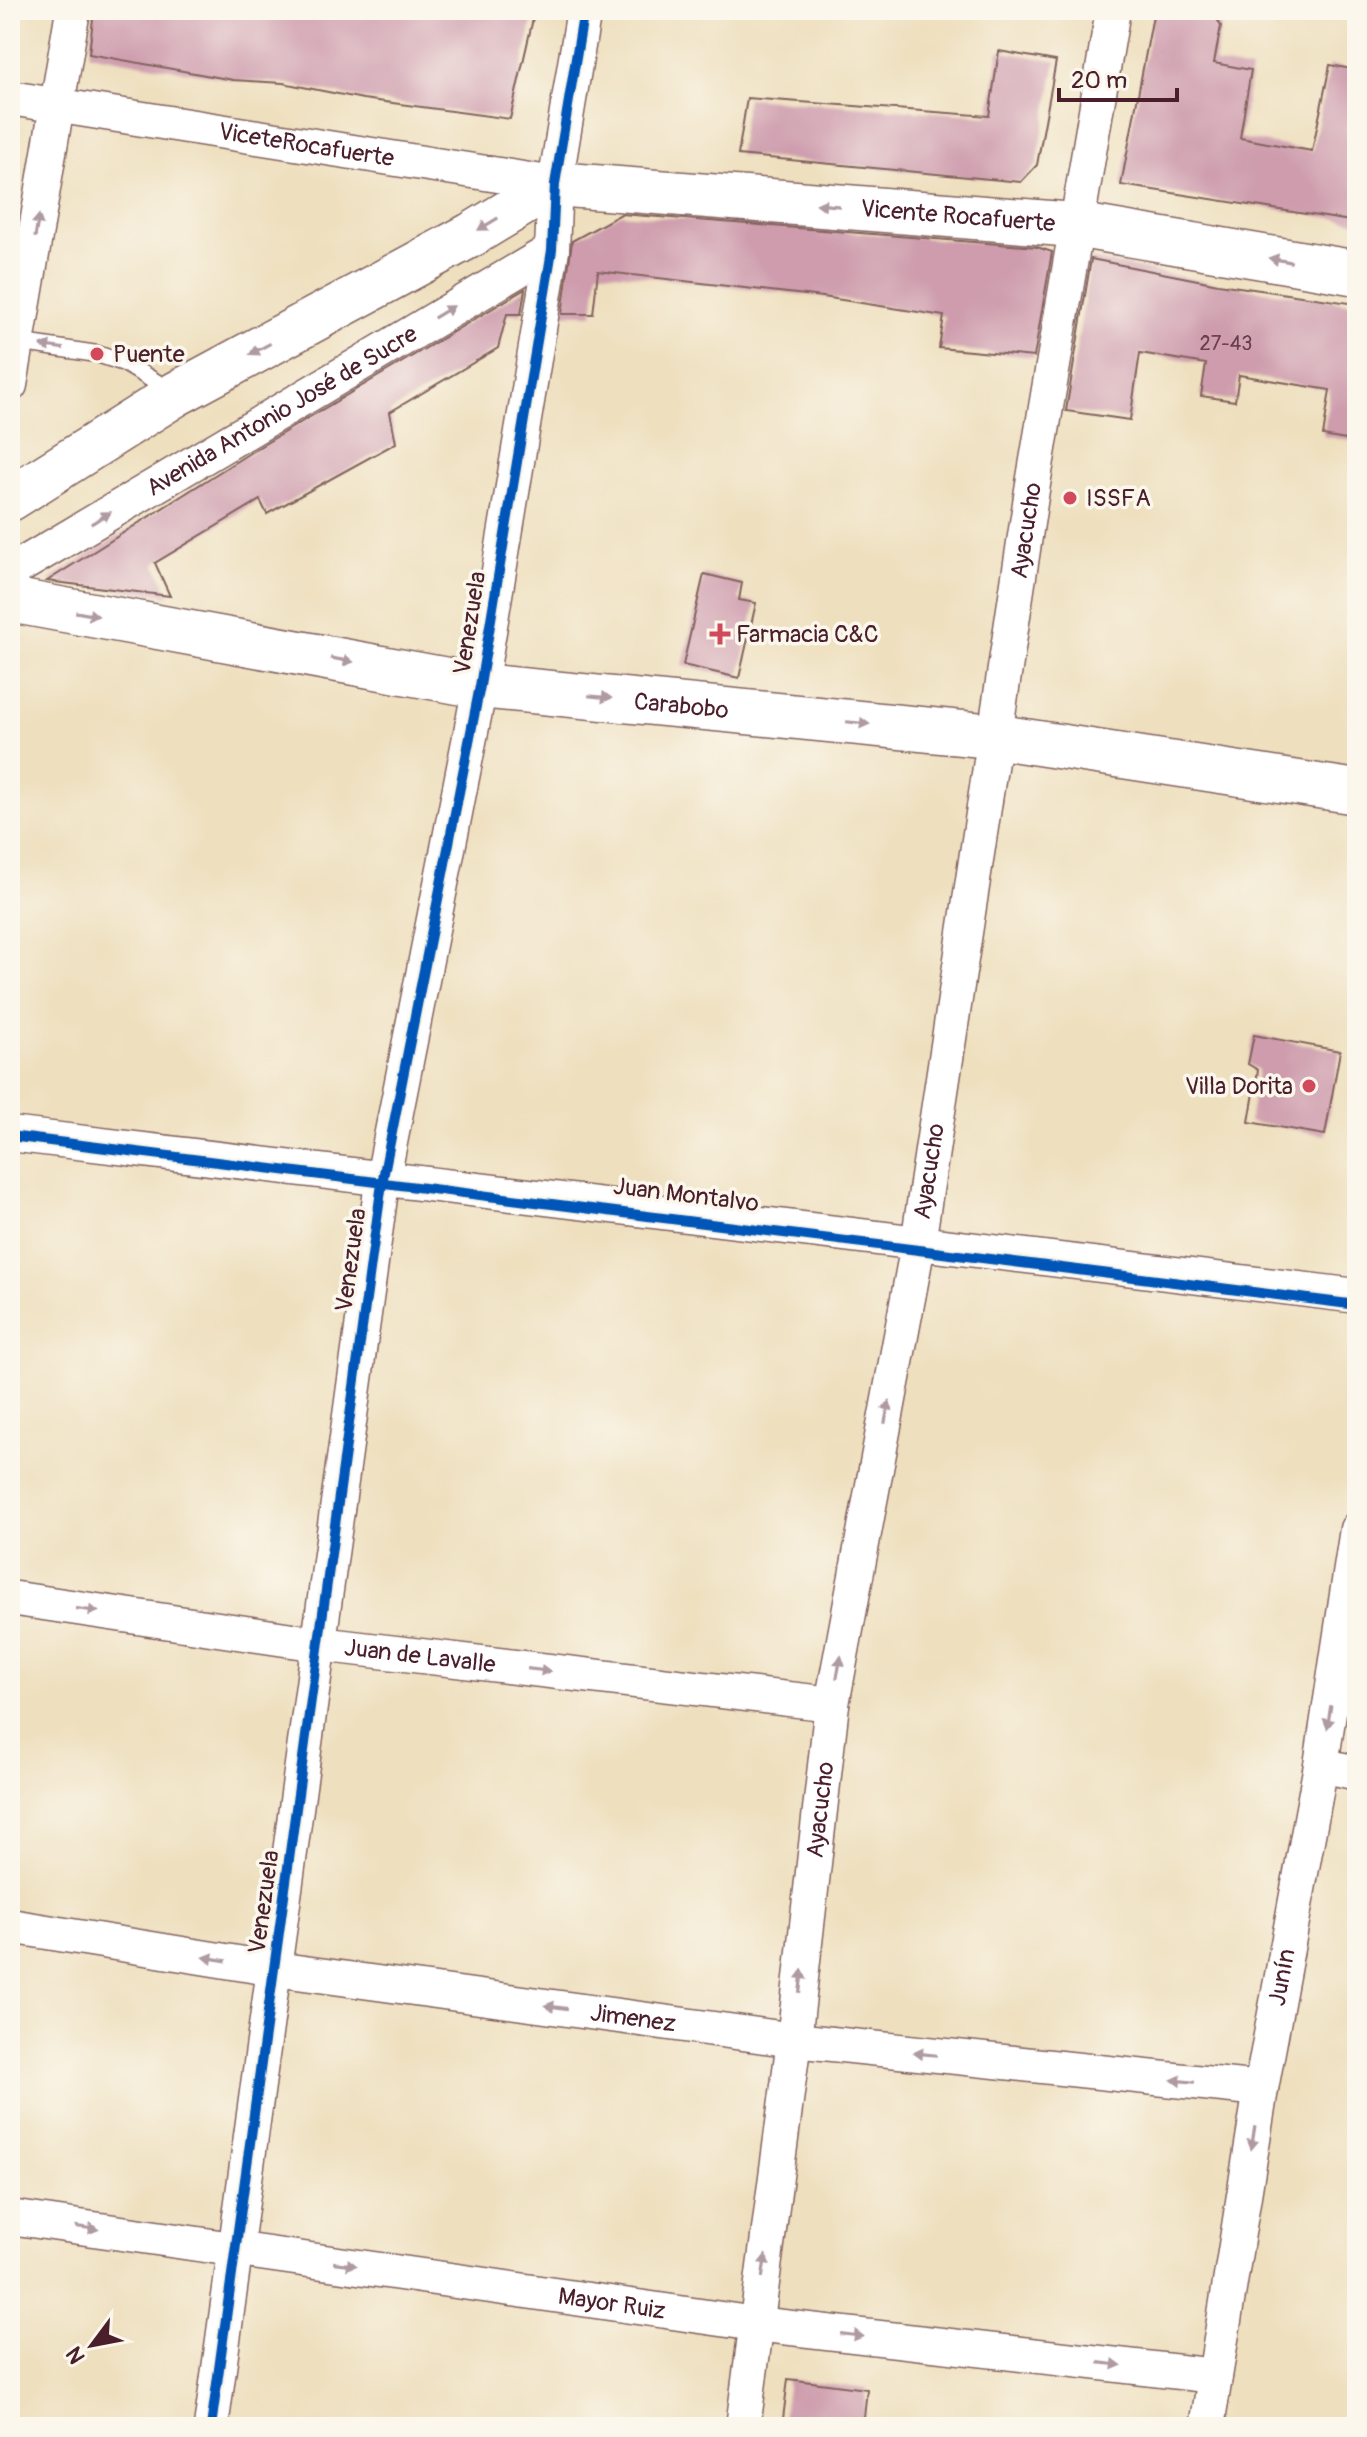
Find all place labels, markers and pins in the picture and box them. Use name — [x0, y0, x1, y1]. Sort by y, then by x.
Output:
place label: Puente — [113, 340, 185, 369]
marker: Puente — [88, 345, 106, 363]
place label: ISSFA — [1086, 484, 1151, 513]
marker: ISSFA — [1061, 489, 1079, 507]
place label: Farmacia C&C — [736, 620, 879, 649]
marker: Farmacia C&C — [711, 625, 729, 643]
place label: Villa Dorita — [1185, 1072, 1293, 1101]
marker: Villa Dorita — [1300, 1077, 1318, 1095]

